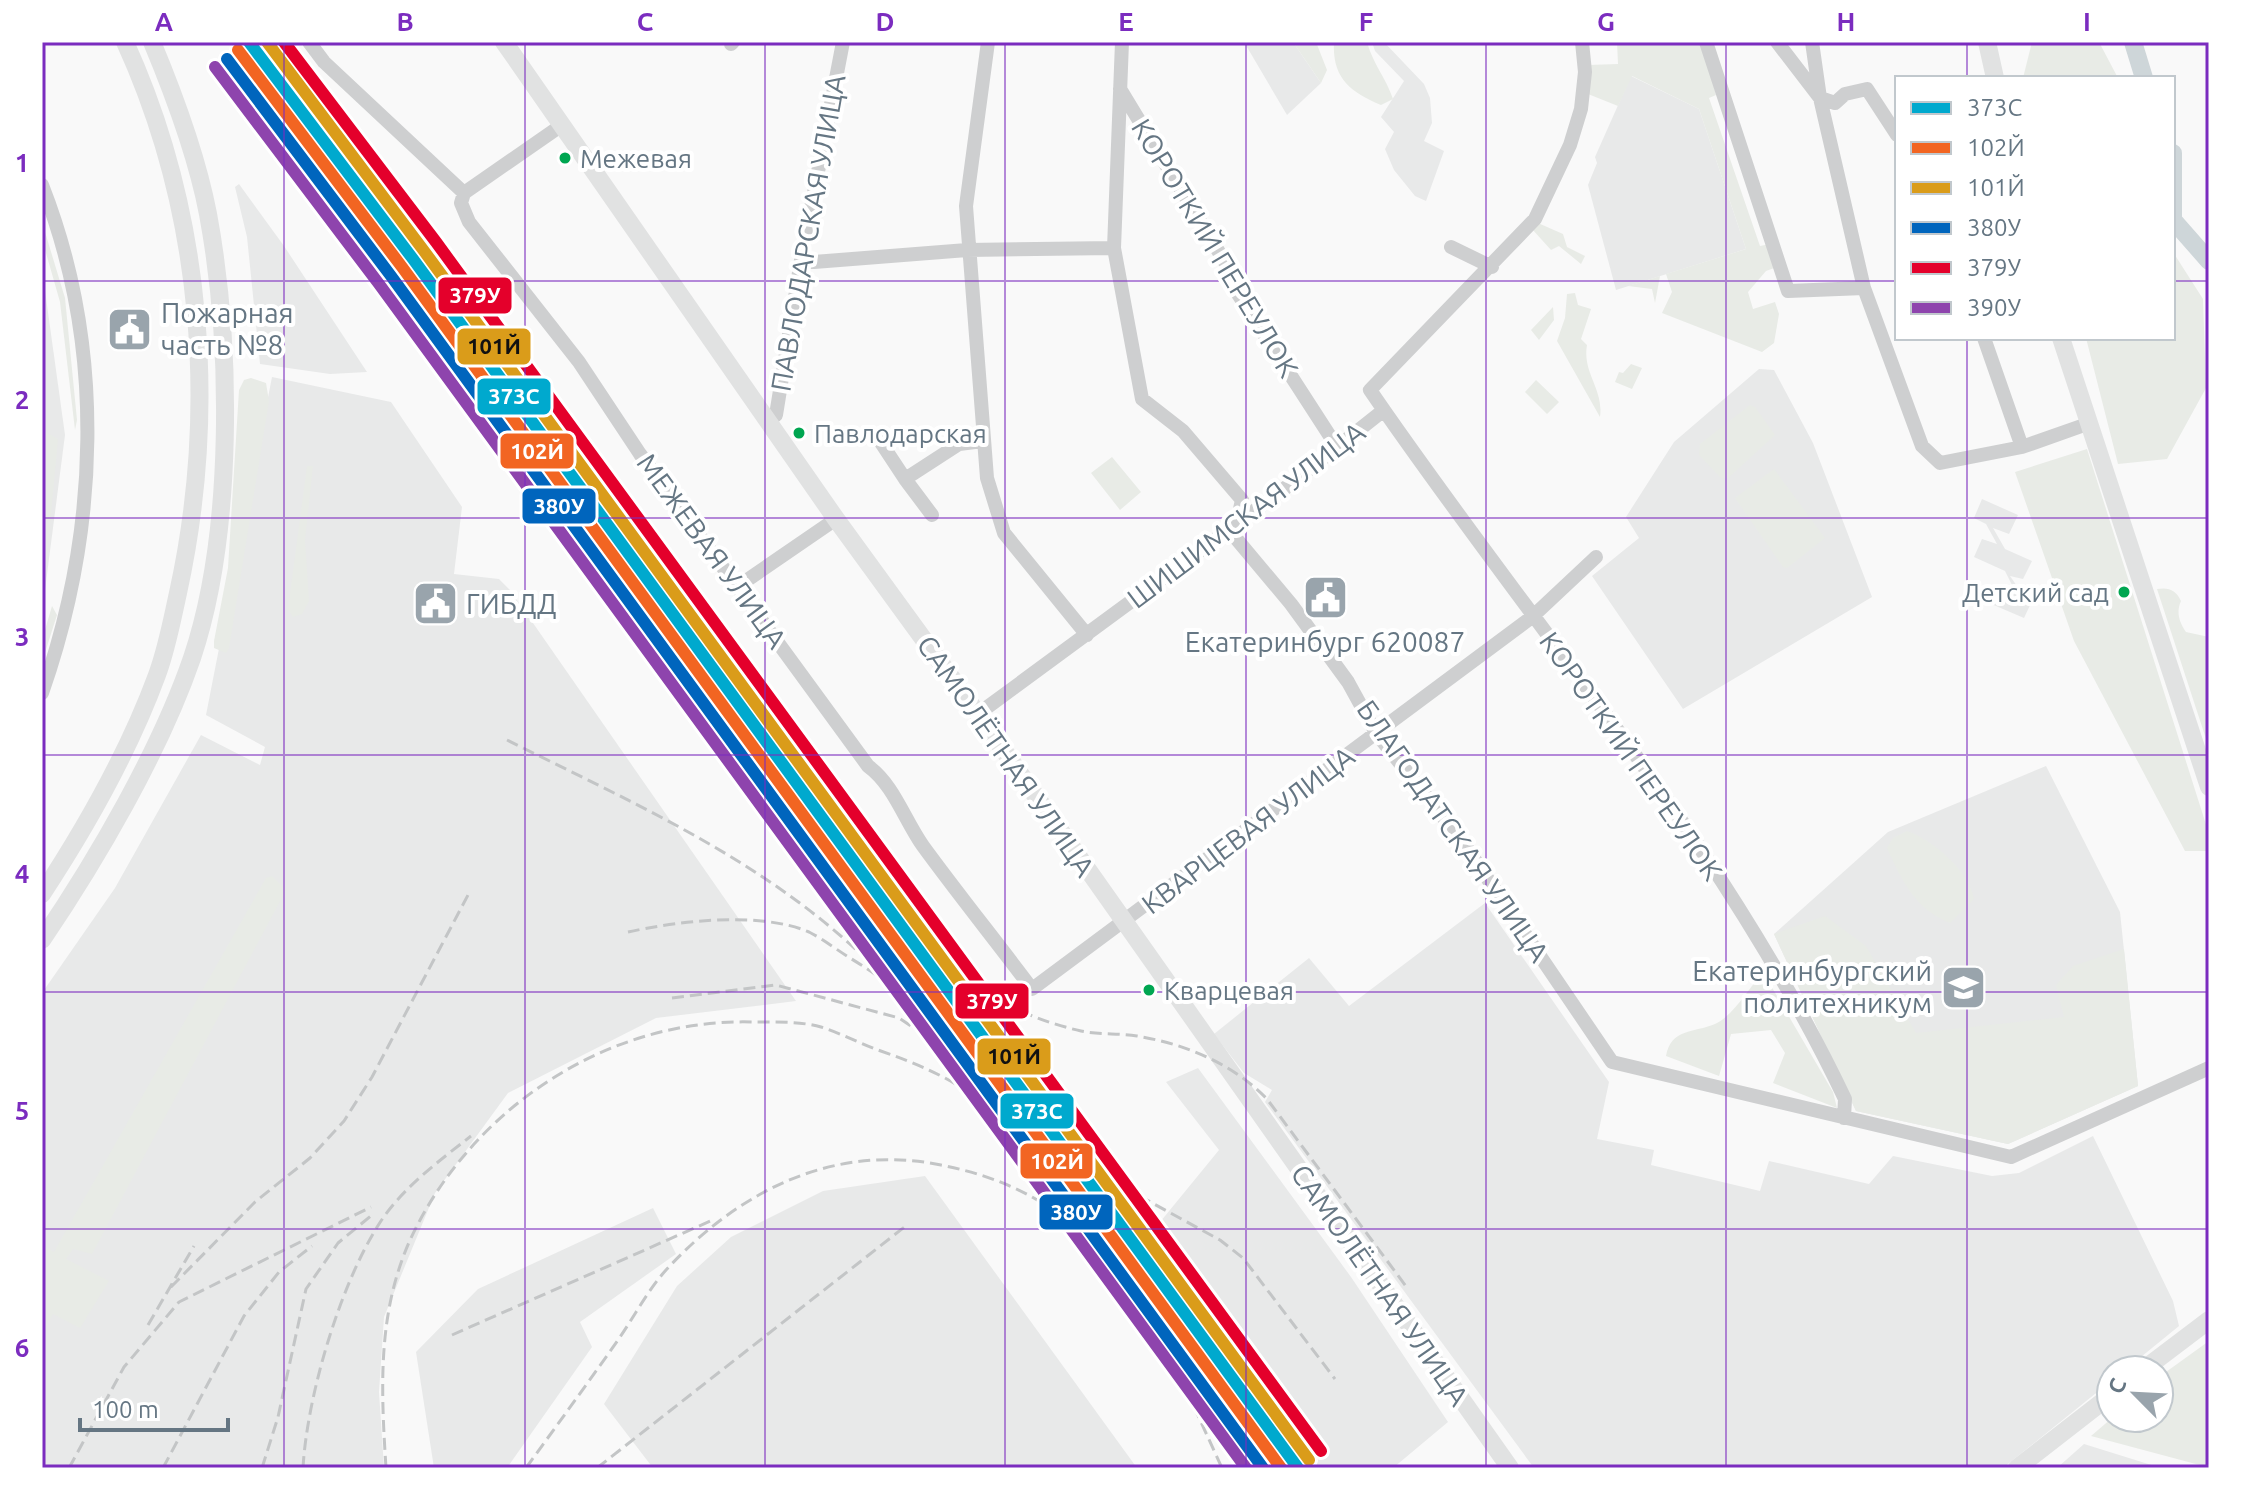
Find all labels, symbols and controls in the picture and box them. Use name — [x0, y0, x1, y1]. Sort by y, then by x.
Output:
text: A — [155, 7, 174, 36]
text: B — [396, 7, 414, 36]
text: C — [637, 7, 654, 36]
text: D — [876, 7, 894, 36]
text: E — [1118, 7, 1134, 36]
text: F — [1359, 7, 1373, 36]
text: G — [1597, 7, 1615, 36]
text: H — [1837, 7, 1855, 36]
text: I — [2083, 7, 2091, 36]
street label: ПАВЛОДАРСКАЯ УЛИЦА — [764, 72, 851, 394]
legend — [1895, 76, 2175, 340]
text: 373C — [1967, 94, 2023, 121]
street label: КОРОТКИЙ ПЕРЕУЛОК — [1126, 113, 1305, 382]
text: 102Й — [1967, 133, 2025, 161]
place label: Межевая — [580, 144, 692, 173]
text: 1 — [15, 148, 29, 177]
marker: Межевая — [557, 150, 573, 166]
text: 101Й — [1967, 173, 2025, 201]
text: 380У — [1967, 214, 2022, 241]
text: 379У — [1967, 254, 2022, 281]
line badge: 379У — [437, 276, 513, 315]
text: 379У — [449, 282, 501, 307]
text: 390У — [1967, 294, 2022, 321]
place label: Пожарная часть №8 — [161, 297, 294, 360]
public building icon: Пожарная часть №8 — [106, 305, 154, 353]
line badge: 101Й — [456, 327, 532, 366]
text: 101Й — [467, 333, 521, 358]
line badge: 373C — [476, 377, 552, 416]
text: 373C — [488, 383, 540, 408]
text: 2 — [15, 385, 29, 414]
street label: ШИШИМСКАЯ УЛИЦА — [1121, 415, 1370, 614]
place label: Павлодарская — [814, 419, 987, 448]
marker: Павлодарская — [791, 425, 807, 441]
line badge: 102Й — [499, 432, 575, 470]
text: 102Й — [510, 438, 564, 463]
street label: МЕЖЕВАЯ УЛИЦА — [632, 448, 793, 654]
line badge: 380У — [521, 487, 597, 525]
text: 380У — [533, 493, 585, 518]
public building icon: Екатеринбург 620087 — [1301, 574, 1349, 622]
place label: Детский сад — [1962, 578, 2109, 607]
public building icon: ГИБДД — [411, 580, 459, 628]
marker: Детский сад — [2116, 584, 2132, 600]
place label: ГИБДД — [466, 588, 557, 619]
text: 3 — [15, 622, 29, 651]
place label: Екатеринбург 620087 — [1185, 626, 1465, 657]
street label: КОРОТКИЙ ПЕРЕУЛОК — [1534, 626, 1729, 886]
street label: САМОЛЁТНАЯ УЛИЦА — [912, 629, 1101, 882]
street label: БЛАГОДАТСКАЯ УЛИЦА — [1351, 694, 1555, 967]
street label: КВАРЦЕВАЯ УЛИЦА — [1135, 740, 1360, 920]
text: 4 — [15, 859, 29, 888]
place label: Екатеринбургский политехникум — [1692, 955, 1932, 1018]
school or university icon: Екатеринбургский политехникум — [1939, 963, 1987, 1011]
place label: Кварцевая — [1164, 976, 1294, 1005]
line badge: 379У — [954, 982, 1030, 1020]
marker: Кварцевая — [1141, 982, 1157, 998]
text: 379У — [966, 988, 1018, 1013]
line badge: 101Й — [976, 1037, 1052, 1076]
text: 101Й — [987, 1043, 1041, 1068]
line badge: 373C — [999, 1092, 1075, 1130]
text: 5 — [15, 1096, 29, 1125]
text: 373C — [1011, 1098, 1063, 1123]
line badge: 102Й — [1019, 1142, 1094, 1180]
text: 102Й — [1030, 1148, 1084, 1173]
street label: САМОЛЁТНАЯ УЛИЦА — [1286, 1158, 1475, 1411]
line badge: 380У — [1038, 1193, 1114, 1231]
text: 380У — [1050, 1199, 1102, 1224]
text: 6 — [15, 1333, 29, 1362]
north arrow — [2095, 1354, 2175, 1434]
text: С — [2102, 1374, 2131, 1397]
scale bar — [80, 1382, 228, 1432]
text: 100 m — [92, 1396, 159, 1423]

